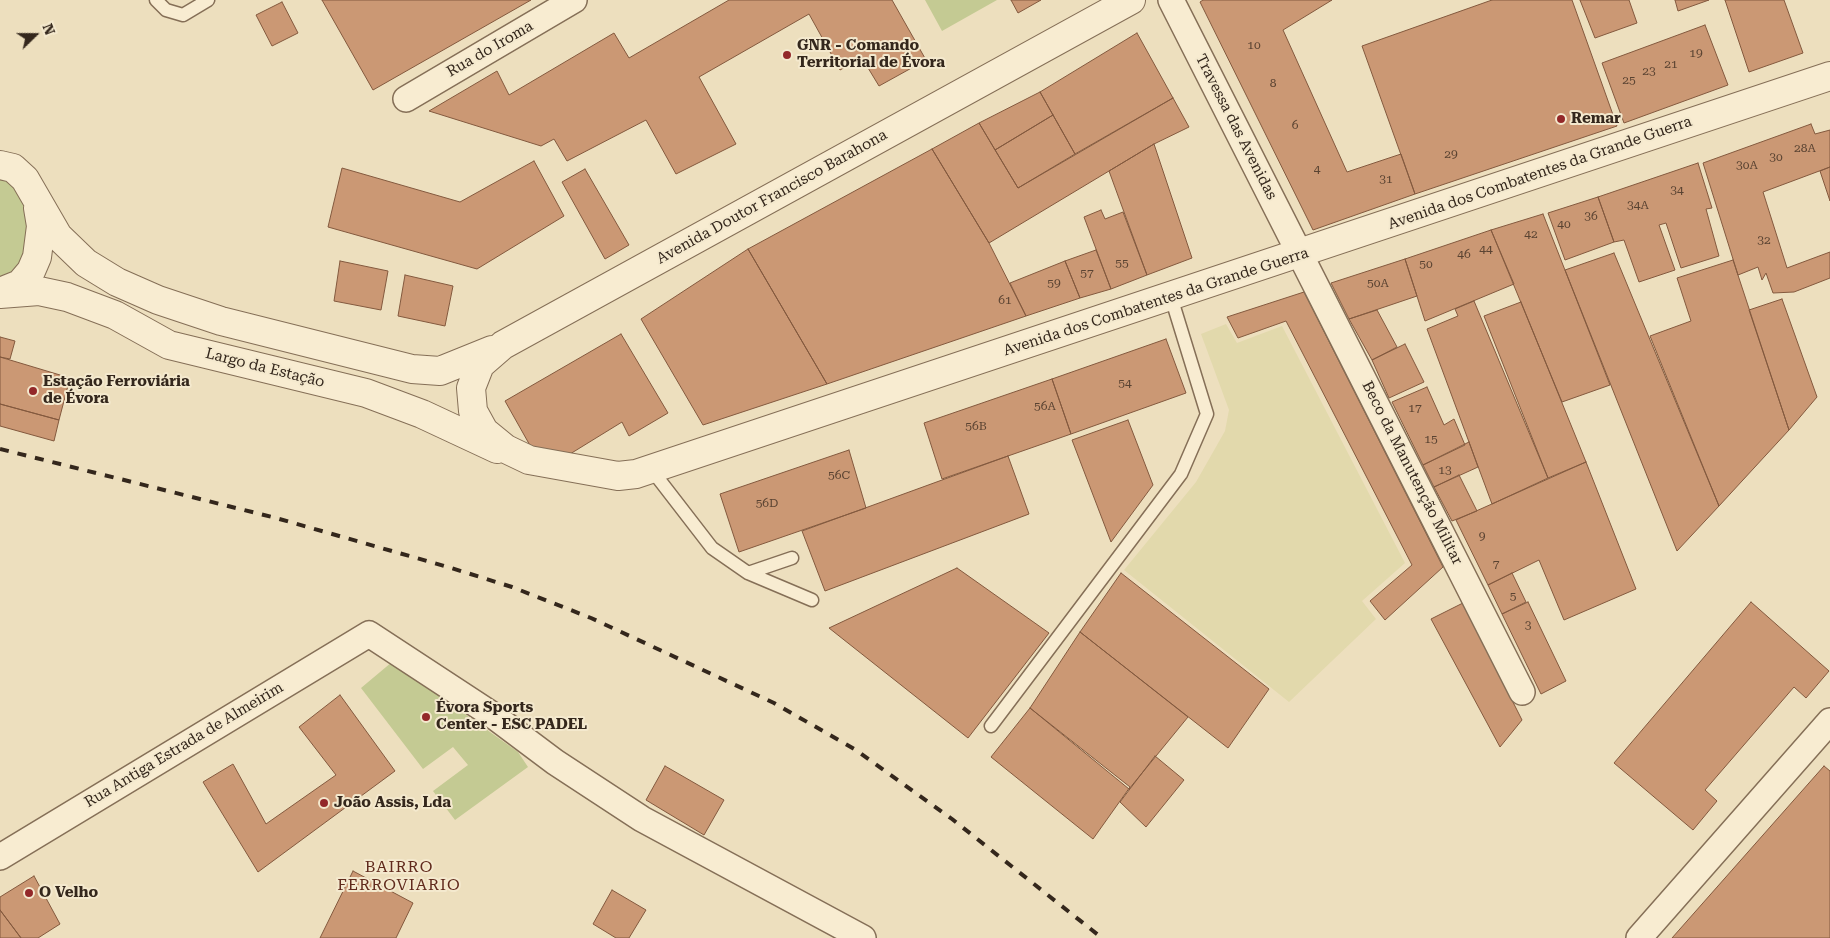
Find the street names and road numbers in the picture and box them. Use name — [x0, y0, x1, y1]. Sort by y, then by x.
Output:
street label: Rua do Iroma — [444, 17, 536, 81]
street label: Travessa das Avenidas — [1191, 51, 1281, 203]
street label: Avenida dos Combatentes da Grande Guerra — [1386, 112, 1694, 234]
street label: Avenida Doutor Francisco Barahona — [654, 126, 890, 268]
street label: Avenida dos Combatentes da Grande Guerra — [1001, 244, 1311, 360]
street label: Largo da Estação — [204, 344, 326, 392]
street label: Beco da Manutenção Militar — [1358, 378, 1466, 568]
street label: Rua Antiga Estrada de Almeirim — [81, 678, 287, 812]

